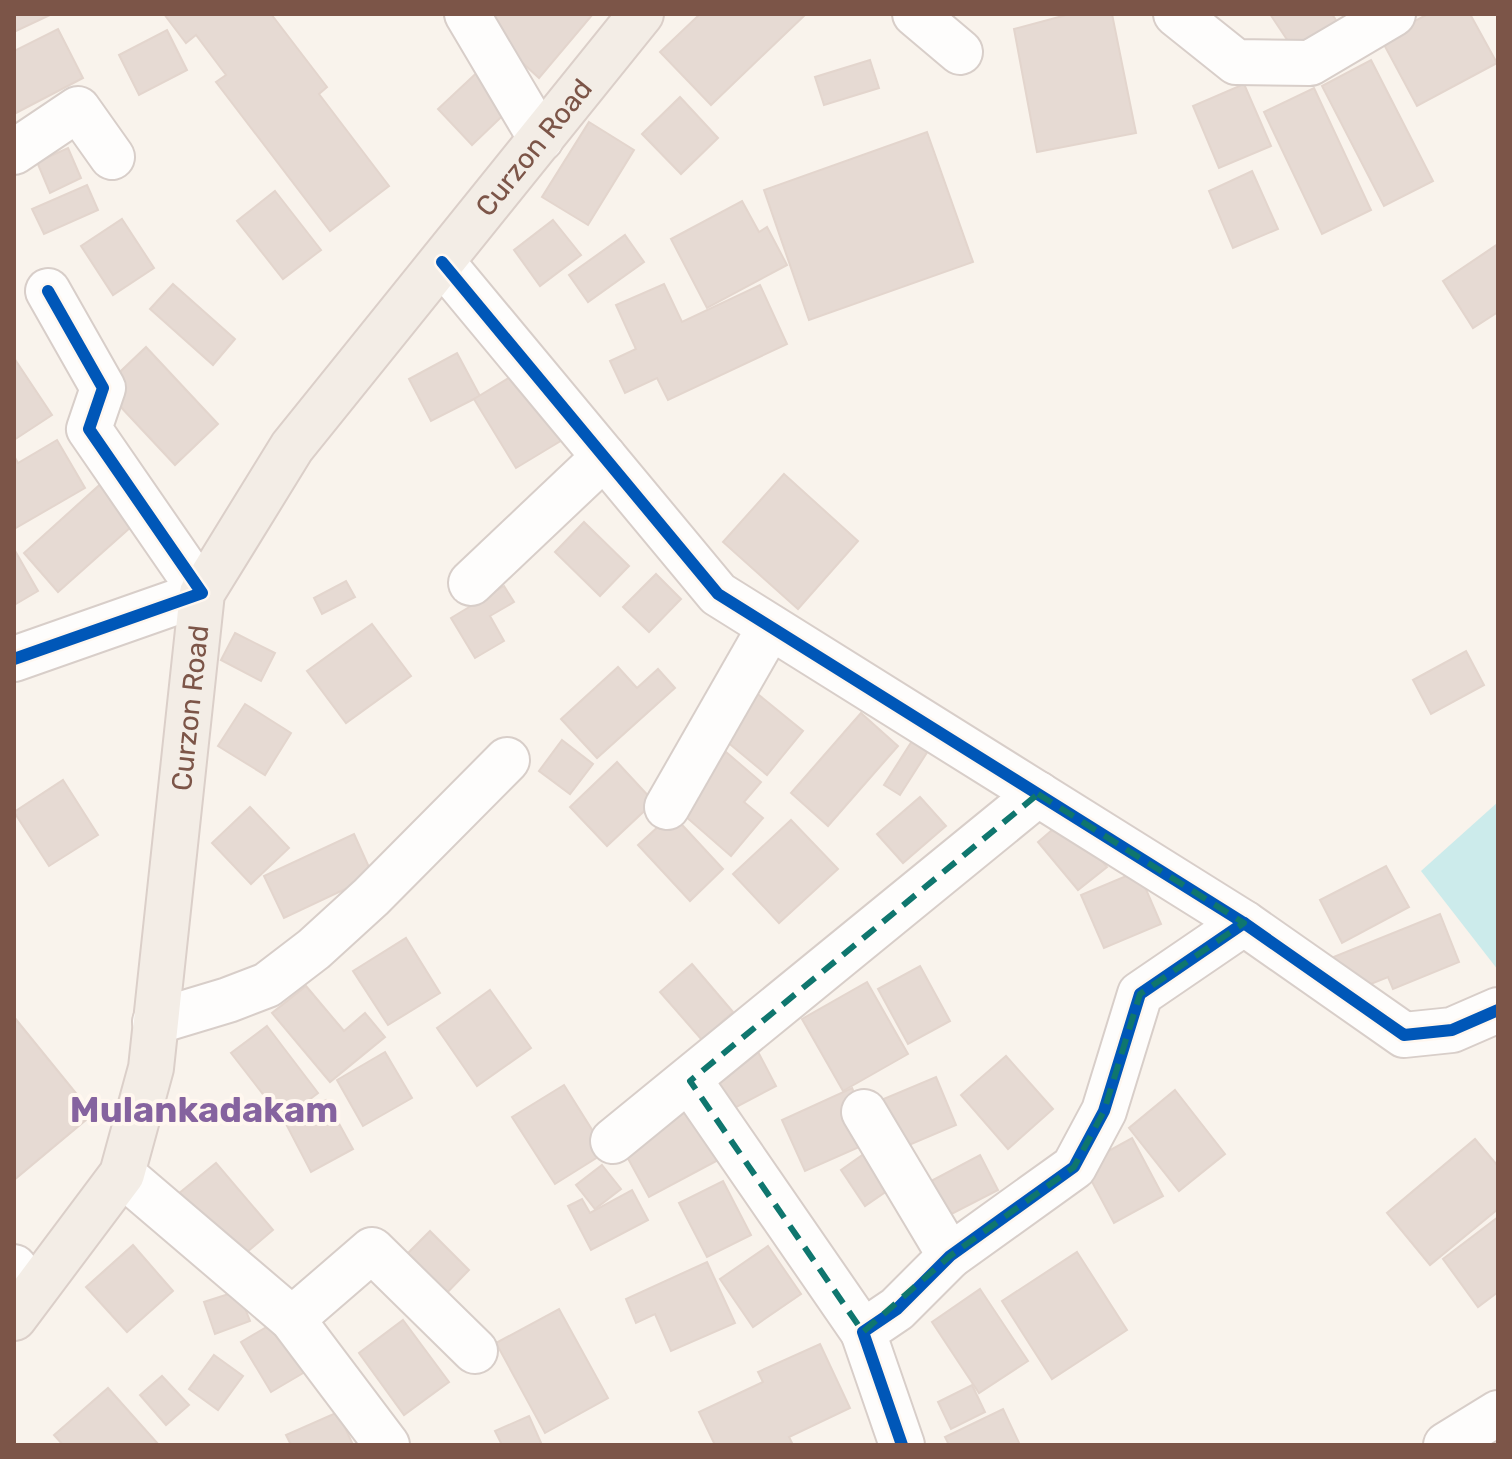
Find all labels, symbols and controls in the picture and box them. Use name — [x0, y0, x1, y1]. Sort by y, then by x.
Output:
street label: Curzon Road — [469, 72, 599, 223]
street label: Curzon Road — [165, 623, 215, 793]
district label: Mulankadakam — [70, 1088, 338, 1131]

